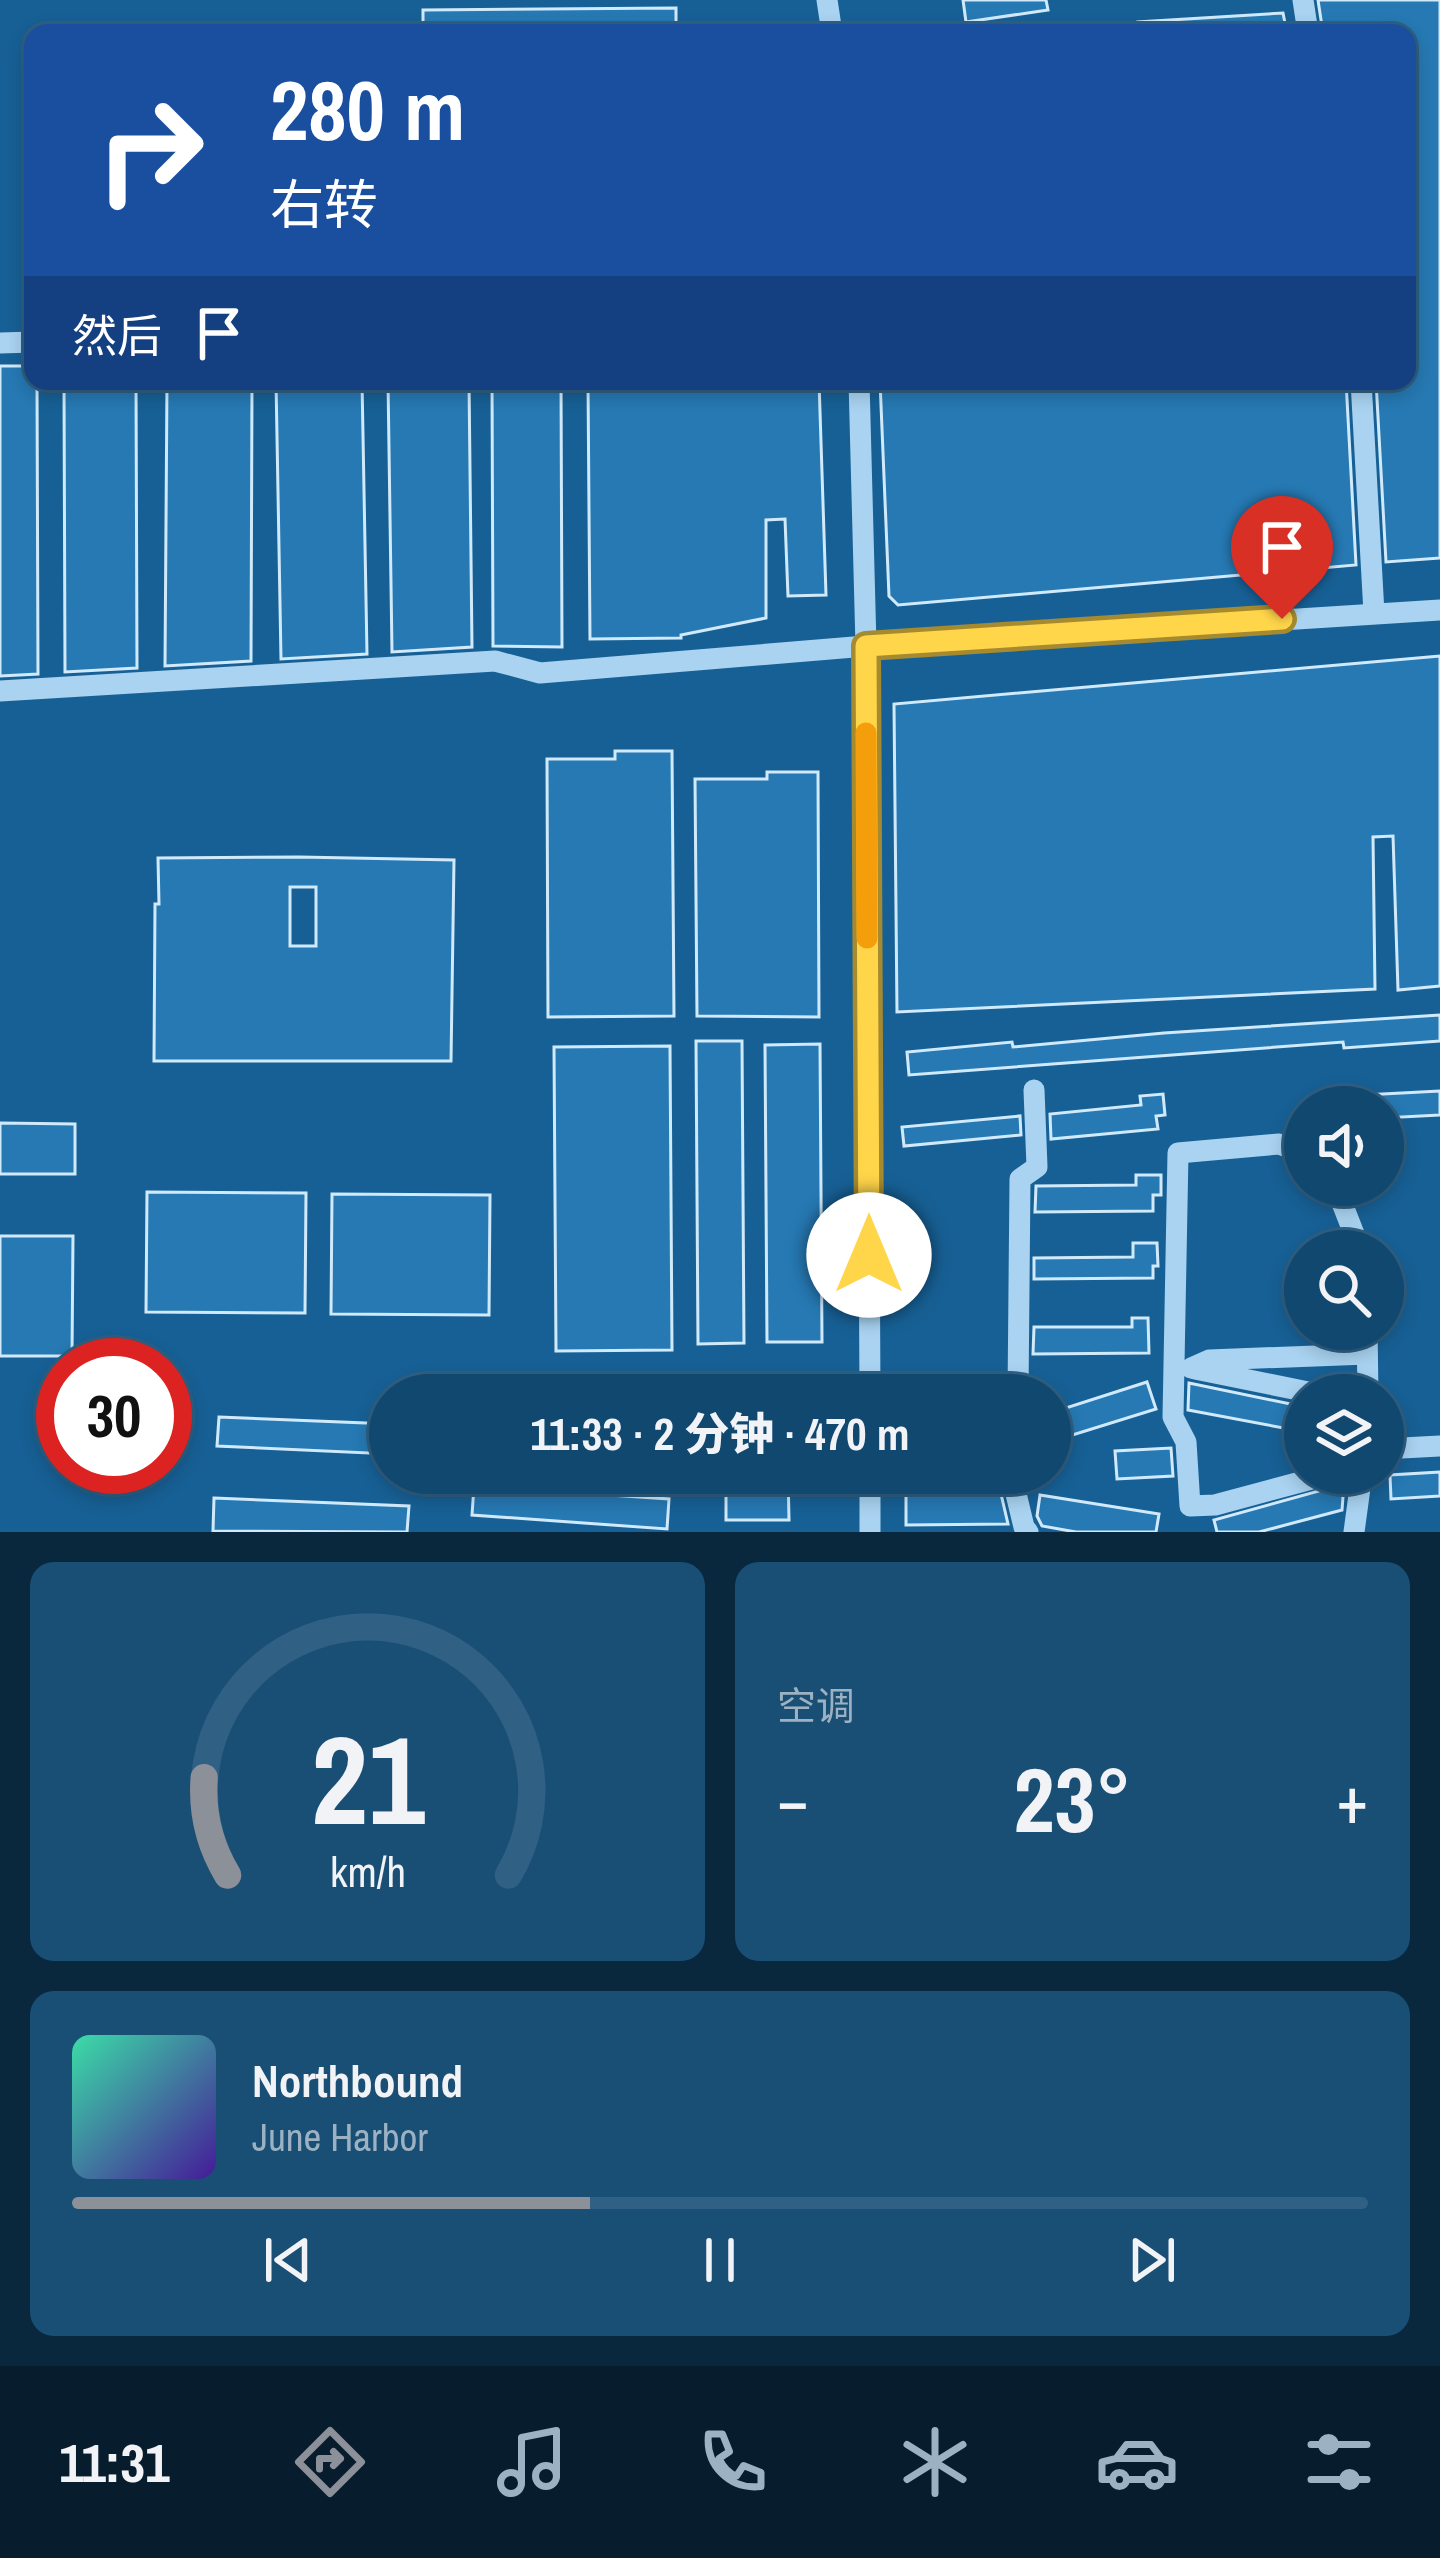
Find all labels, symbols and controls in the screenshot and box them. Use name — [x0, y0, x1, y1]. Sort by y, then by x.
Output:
text: 280 m — [270, 53, 465, 166]
icon: right — [72, 72, 228, 228]
text: 右转 — [270, 168, 378, 241]
icon: arrive — [186, 300, 252, 366]
text: 然后 — [72, 305, 162, 366]
pin — [1231, 496, 1333, 619]
icon: arrive — [1249, 514, 1315, 580]
map controls — [1284, 1086, 1404, 1494]
button: sound — [1284, 1086, 1404, 1206]
position arrow — [806, 1192, 932, 1318]
button: search — [1284, 1230, 1404, 1350]
speed limit sign: 30 — [36, 1338, 192, 1494]
button: layers — [1284, 1374, 1404, 1494]
text: 11:33 · 2 分钟 · 470 m — [530, 1403, 910, 1464]
text: 空调 — [777, 1680, 855, 1732]
text: 21 — [311, 1695, 424, 1863]
text: 23° — [1013, 1739, 1132, 1860]
text: − — [777, 1755, 809, 1844]
text: + — [1336, 1755, 1368, 1844]
text: km/h — [329, 1842, 406, 1899]
text: Northbound — [252, 2050, 463, 2111]
text: June Harbor — [252, 2111, 428, 2163]
icon: previous — [255, 2227, 321, 2293]
icon: pause — [687, 2227, 753, 2293]
icon: next — [1119, 2227, 1185, 2293]
icon: directions — [288, 2420, 372, 2504]
icon: music — [490, 2420, 574, 2504]
icon: phone — [691, 2420, 775, 2504]
icon: climate — [893, 2420, 977, 2504]
icon: car — [1095, 2420, 1179, 2504]
icon: filters — [1297, 2420, 1381, 2504]
text: 11:31 — [59, 2426, 170, 2499]

